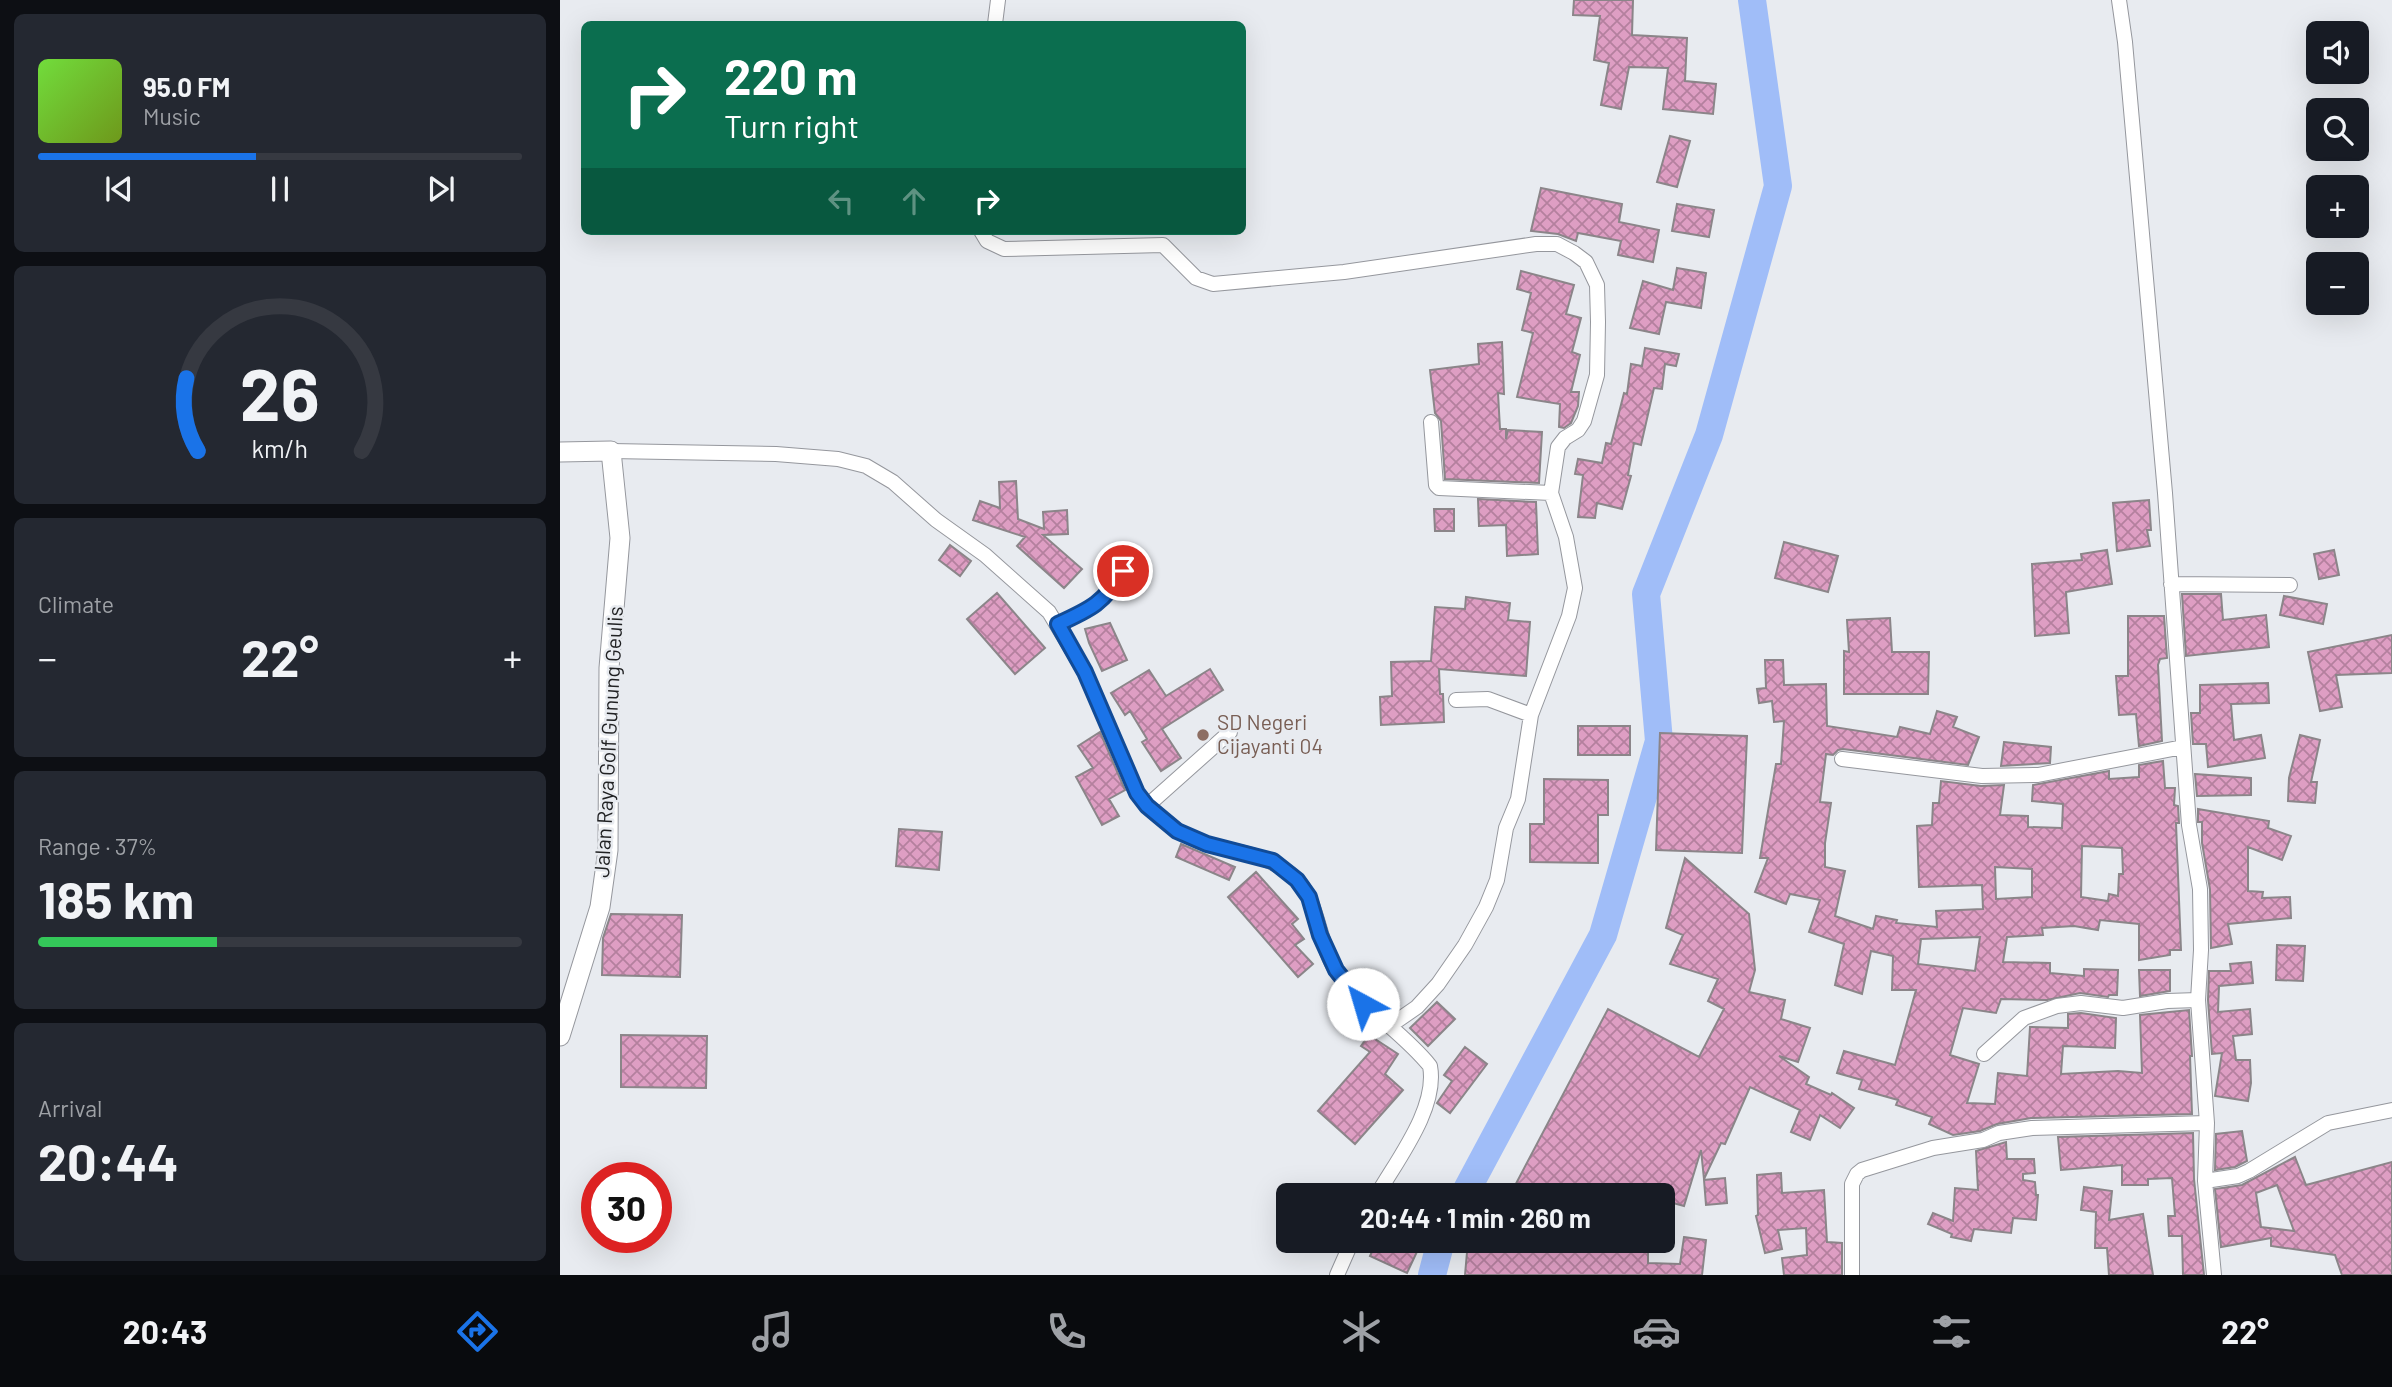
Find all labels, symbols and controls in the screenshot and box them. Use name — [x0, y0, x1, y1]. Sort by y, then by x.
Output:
map controls — [2306, 21, 2369, 315]
button: sound — [2306, 21, 2369, 84]
text: 220 m — [724, 46, 858, 105]
icon: right — [609, 49, 700, 140]
text: 95.0 FM — [143, 71, 230, 102]
button: search — [2306, 98, 2369, 161]
text: Music — [143, 102, 201, 130]
text: Turn right — [724, 106, 859, 144]
icon: previous — [100, 170, 138, 208]
icon: pause — [261, 170, 299, 208]
icon: next — [422, 170, 460, 208]
button: + — [2306, 175, 2369, 238]
icon: left — [822, 182, 860, 220]
icon: ahead — [895, 182, 933, 220]
icon: right — [968, 182, 1006, 220]
button: − — [2306, 252, 2369, 315]
text: 26 — [240, 349, 320, 437]
text: km/h — [252, 433, 308, 463]
pin — [1093, 541, 1153, 601]
icon: arrive — [1104, 552, 1142, 590]
text: Climate — [38, 590, 114, 618]
street label: Jalan Raya Golf Gunung Geulis — [588, 606, 627, 878]
text: 22° — [241, 625, 319, 687]
text: − — [38, 634, 57, 680]
text: + — [503, 634, 522, 680]
place label: SD Negeri Cijayanti 04 — [1217, 709, 1323, 758]
marker: SD Negeri Cijayanti 04 — [1195, 727, 1211, 743]
text: Range · 37% — [38, 832, 157, 860]
text: 185 km — [38, 867, 194, 929]
position arrow — [1326, 967, 1400, 1041]
text: Arrival — [38, 1094, 102, 1122]
text: 20:44 — [38, 1129, 179, 1191]
speed limit sign: 30 — [581, 1162, 672, 1253]
text: 20:44 · 1 min · 260 m — [1360, 1202, 1591, 1233]
icon: directions — [453, 1307, 502, 1356]
icon: music — [748, 1307, 797, 1356]
icon: phone — [1042, 1307, 1091, 1356]
icon: climate — [1337, 1307, 1386, 1356]
icon: car — [1632, 1307, 1681, 1356]
icon: filters — [1927, 1307, 1976, 1356]
text: 20:43 — [123, 1312, 207, 1350]
text: 22° — [2221, 1312, 2269, 1350]

